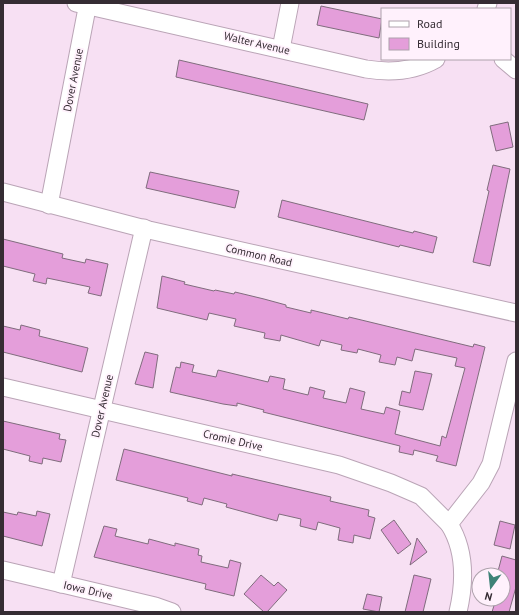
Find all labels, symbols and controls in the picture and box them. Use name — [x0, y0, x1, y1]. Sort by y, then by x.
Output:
legend — [381, 8, 511, 60]
text: Road — [417, 16, 442, 31]
street label: Walter Avenue — [223, 29, 292, 57]
text: Building — [417, 36, 460, 51]
street label: Dover Avenue — [60, 47, 86, 113]
street label: Common Road — [224, 241, 294, 269]
street label: Dover Avenue — [88, 373, 116, 439]
street label: Cromie Drive — [202, 426, 265, 454]
north arrow — [471, 567, 511, 607]
street label: Iowa Drive — [62, 578, 114, 603]
text: N — [483, 589, 494, 604]

